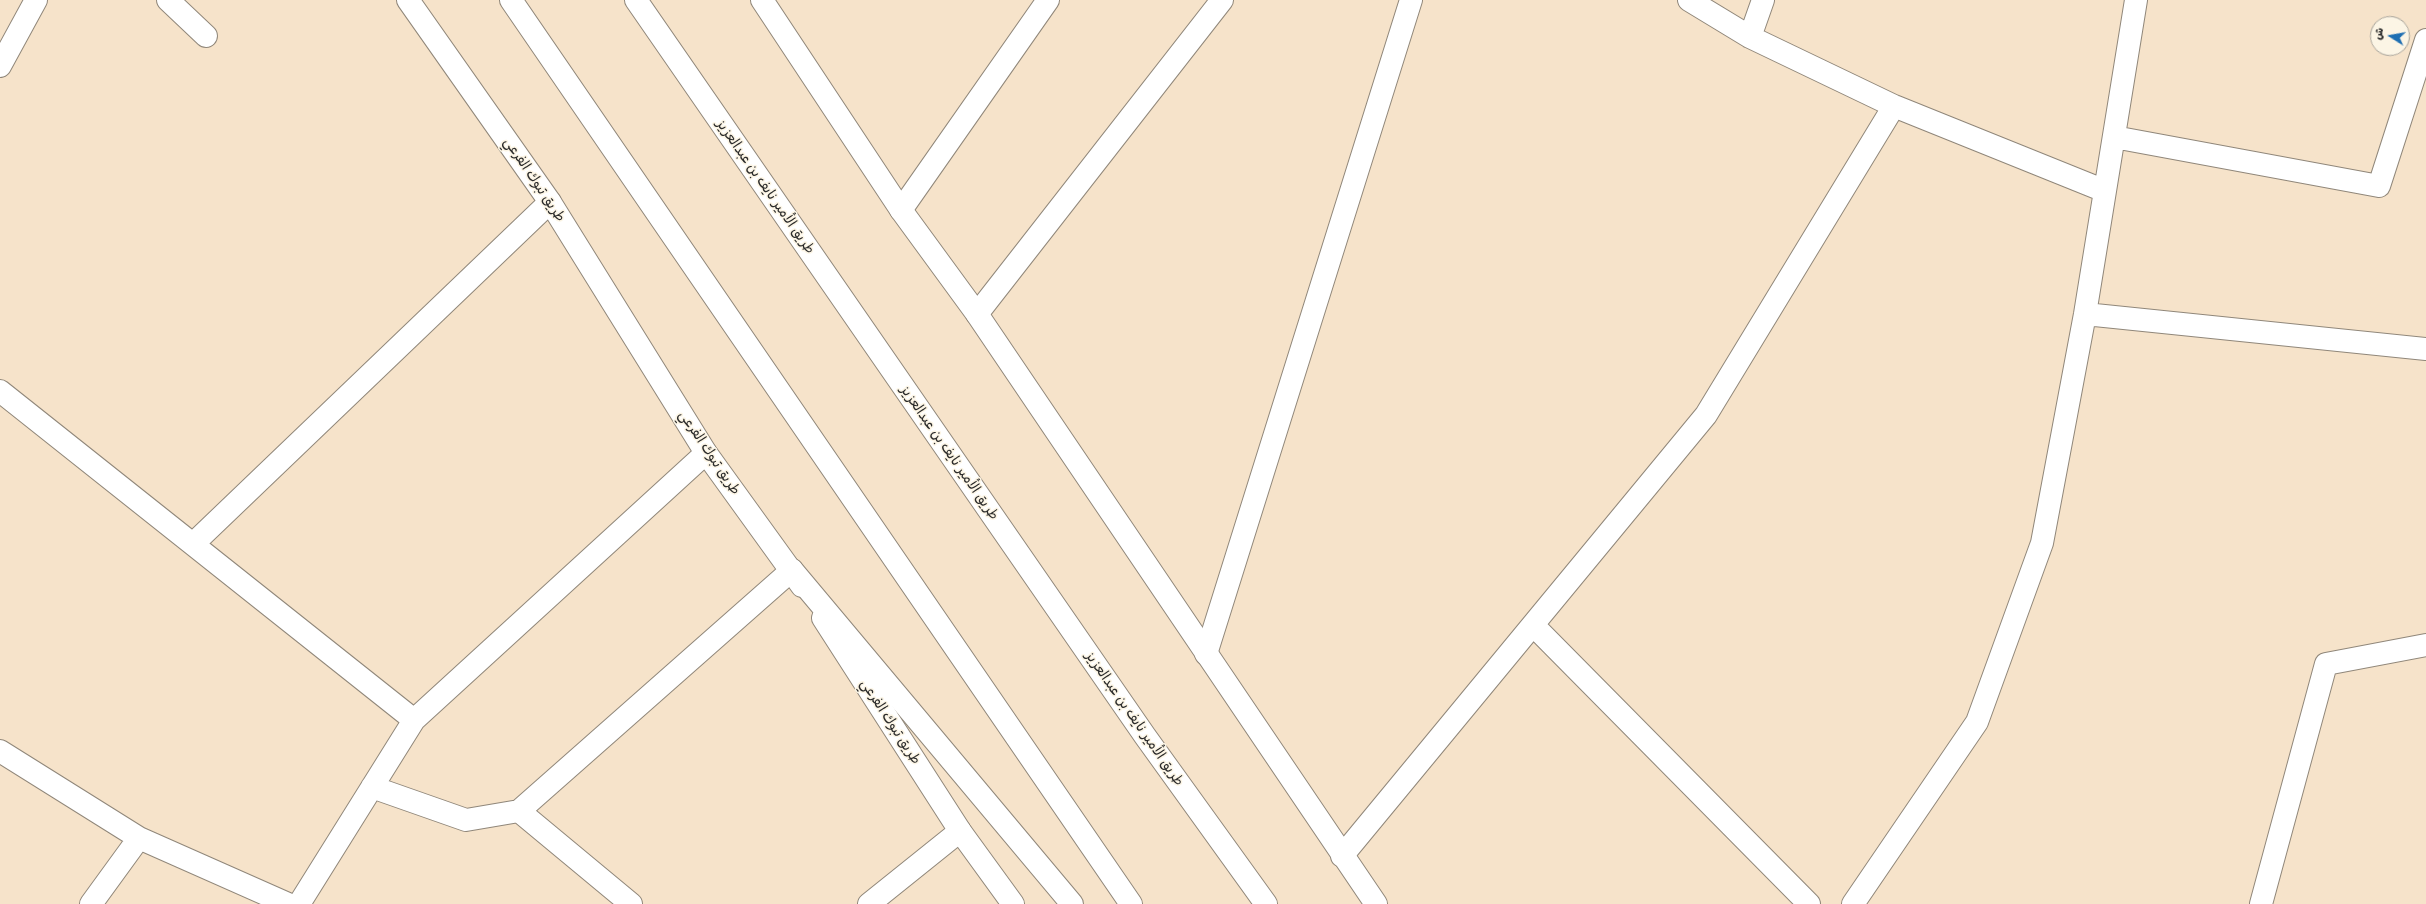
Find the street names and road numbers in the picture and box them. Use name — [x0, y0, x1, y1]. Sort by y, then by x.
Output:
street label: طريق الأمير نايف بن عبدالعزيز — [712, 116, 818, 258]
street label: طريق تبوك الفرعي — [500, 135, 568, 225]
street label: طريق الأمير نايف بن عبدالعزيز — [896, 382, 1002, 524]
street label: طريق تبوك الفرعي — [675, 408, 743, 498]
street label: طريق الأمير نايف بن عبدالعزيز — [1081, 648, 1187, 790]
street label: طريق تبوك الفرعي — [856, 676, 924, 768]

